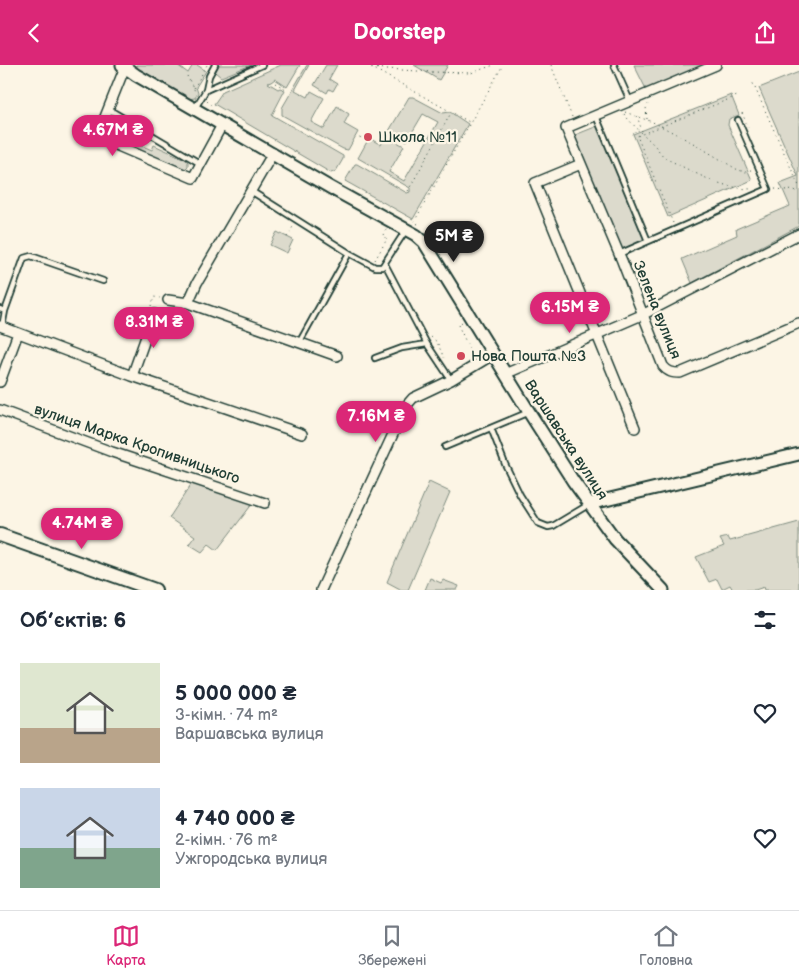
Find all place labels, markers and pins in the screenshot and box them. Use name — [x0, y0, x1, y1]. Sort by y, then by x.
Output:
pin: 4.67M ₴ — [67, 114, 159, 157]
place label: Школа №11 — [378, 128, 457, 147]
marker: Школа №11 — [362, 131, 374, 143]
pin: 5M ₴ — [424, 221, 484, 263]
pin: 6.15M ₴ — [524, 291, 616, 334]
pin: 8.31M ₴ — [108, 307, 200, 349]
place label: Нова Пошта №3 — [471, 347, 586, 366]
marker: Нова Пошта №3 — [455, 350, 467, 362]
pin: 7.16M ₴ — [330, 401, 422, 443]
pin: 4.74M ₴ — [36, 507, 128, 550]

